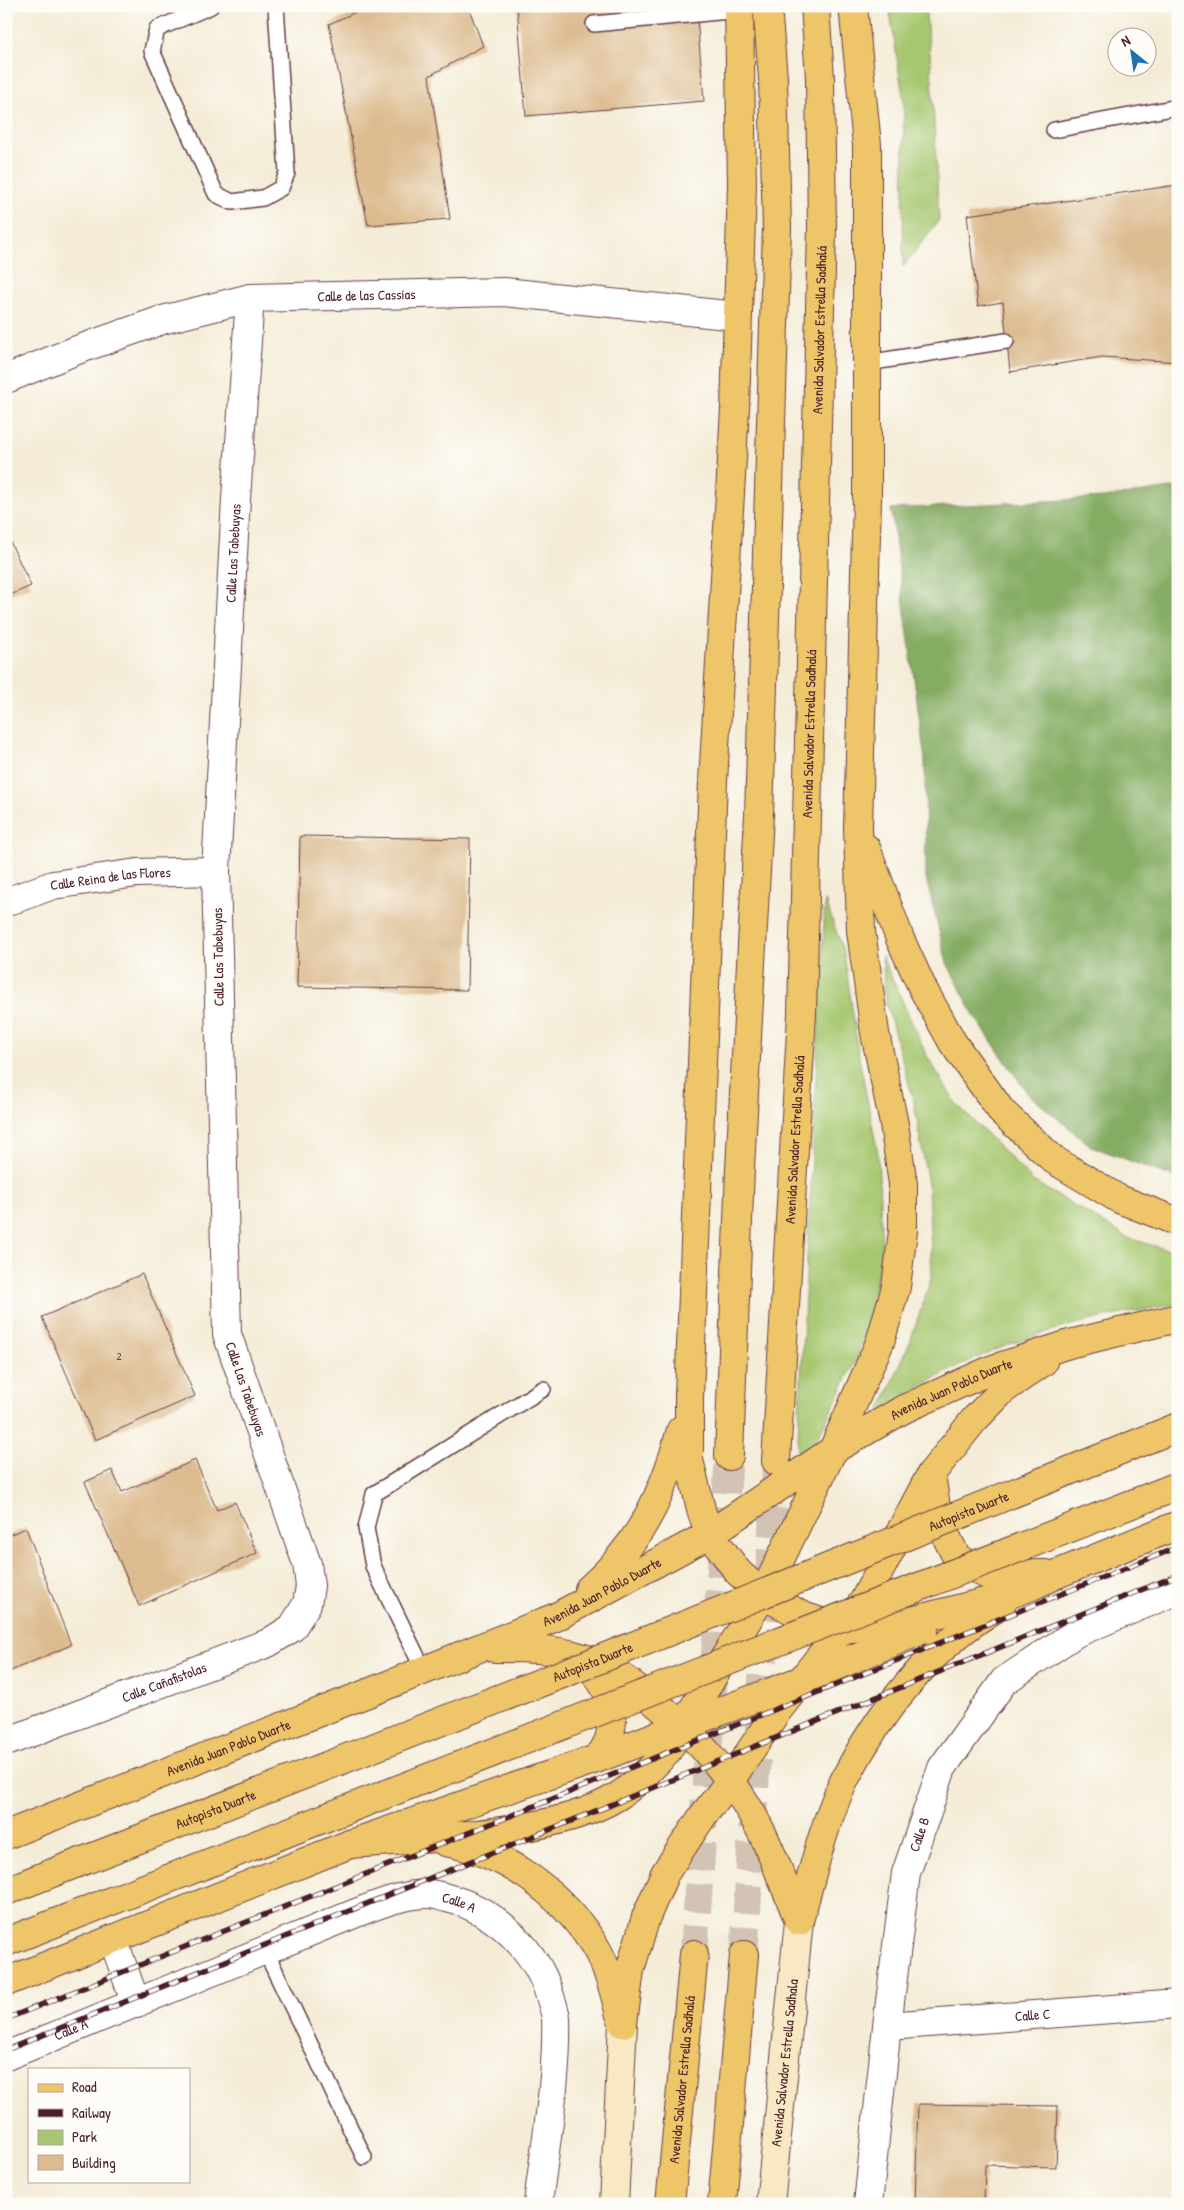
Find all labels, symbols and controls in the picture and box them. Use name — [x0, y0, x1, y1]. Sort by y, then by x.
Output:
north arrow — [1106, 28, 1156, 78]
text: N — [1117, 30, 1134, 50]
street label: Avenida Salvador Estrella Sadhalá — [807, 245, 831, 414]
street label: Calle de las Cassias — [317, 284, 416, 305]
street label: Calle Las Tabebuyas — [220, 503, 245, 603]
street label: Avenida Salvador Estrella Sadhalá — [797, 649, 820, 818]
street label: Calle Reina de las Flores — [49, 862, 171, 894]
street label: Calle Las Tabebuyas — [207, 907, 229, 1007]
street label: Avenida Salvador Estrella Sadhalá — [780, 1054, 809, 1224]
street label: Calle Las Tabebuyas — [220, 1339, 272, 1439]
house number: 2 — [116, 1349, 122, 1363]
street label: Avenida Juan Pablo Duarte — [887, 1353, 1015, 1424]
street label: Autopista Duarte — [926, 1486, 1012, 1535]
street label: Avenida Juan Pablo Duarte — [540, 1552, 665, 1630]
street label: Autopista Duarte — [550, 1637, 636, 1686]
street label: Calle Cañafistolas — [119, 1657, 209, 1706]
street label: Avenida Juan Pablo Duarte — [164, 1714, 293, 1780]
street label: Autopista Duarte — [173, 1784, 259, 1833]
street label: Calle B — [904, 1815, 933, 1854]
street label: Calle A — [440, 1887, 479, 1917]
street label: Avenida Salvador Estrella Sadhala — [766, 1977, 802, 2147]
street label: Avenida Salvador Estrella Sadhalá — [664, 1994, 699, 2164]
street label: Calle C — [1014, 2004, 1051, 2025]
street label: Calle A — [51, 2014, 90, 2044]
legend — [28, 2068, 190, 2182]
text: Road — [72, 2076, 97, 2097]
text: Railway — [72, 2102, 111, 2123]
text: Park — [72, 2126, 97, 2147]
text: Building — [72, 2152, 116, 2173]

